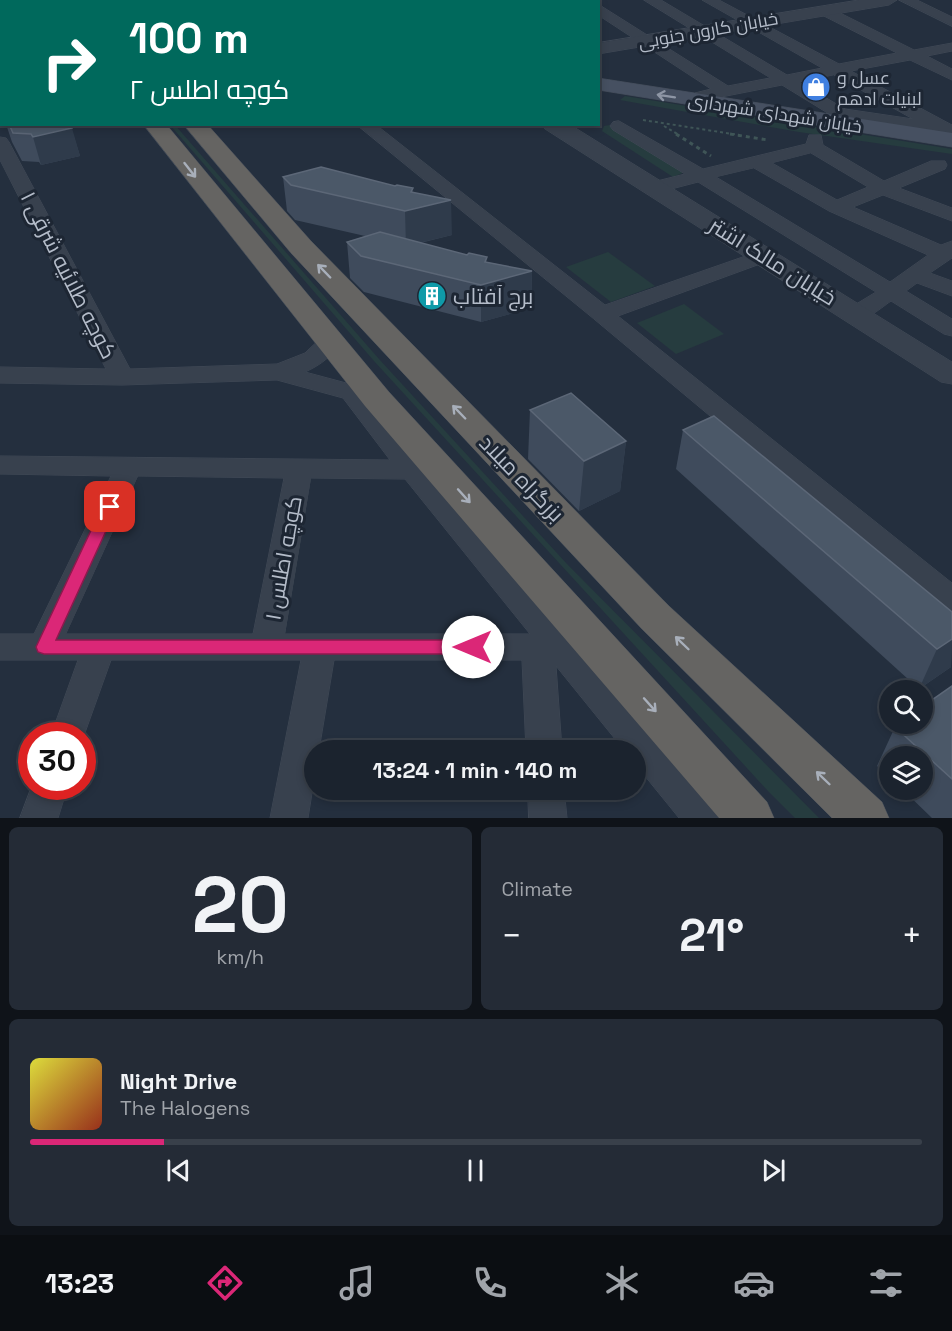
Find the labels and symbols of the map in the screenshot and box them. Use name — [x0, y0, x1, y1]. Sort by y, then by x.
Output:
street label: خیابان کارون جنوبی — [636, 6, 780, 54]
place label: عسل و لبنیات ادهم — [837, 66, 922, 111]
shop icon: عسل و لبنیات ادهم — [800, 71, 832, 103]
street label: خیابان شهدای شهرداری — [686, 88, 864, 138]
one-way arrow — [656, 91, 676, 102]
one-way arrow — [183, 162, 196, 178]
street label: کوچه طلائیه شرقی ۱ — [14, 187, 123, 364]
street label: خیابان مالک اشتر — [702, 210, 842, 311]
one-way arrow — [317, 264, 331, 279]
building icon: برج آفتاب — [416, 280, 448, 312]
place label: برج آفتاب — [453, 282, 534, 311]
one-way arrow — [452, 405, 466, 420]
street label: بزرگراه میلاد — [474, 429, 570, 527]
pin — [84, 481, 135, 532]
one-way arrow — [457, 489, 471, 504]
street label: کوچه اطلس ۱ — [258, 494, 309, 623]
position arrow — [441, 615, 505, 679]
one-way arrow — [675, 636, 690, 650]
one-way arrow — [643, 697, 657, 712]
speed limit sign: 30 — [18, 722, 96, 800]
one-way arrow — [816, 771, 831, 785]

